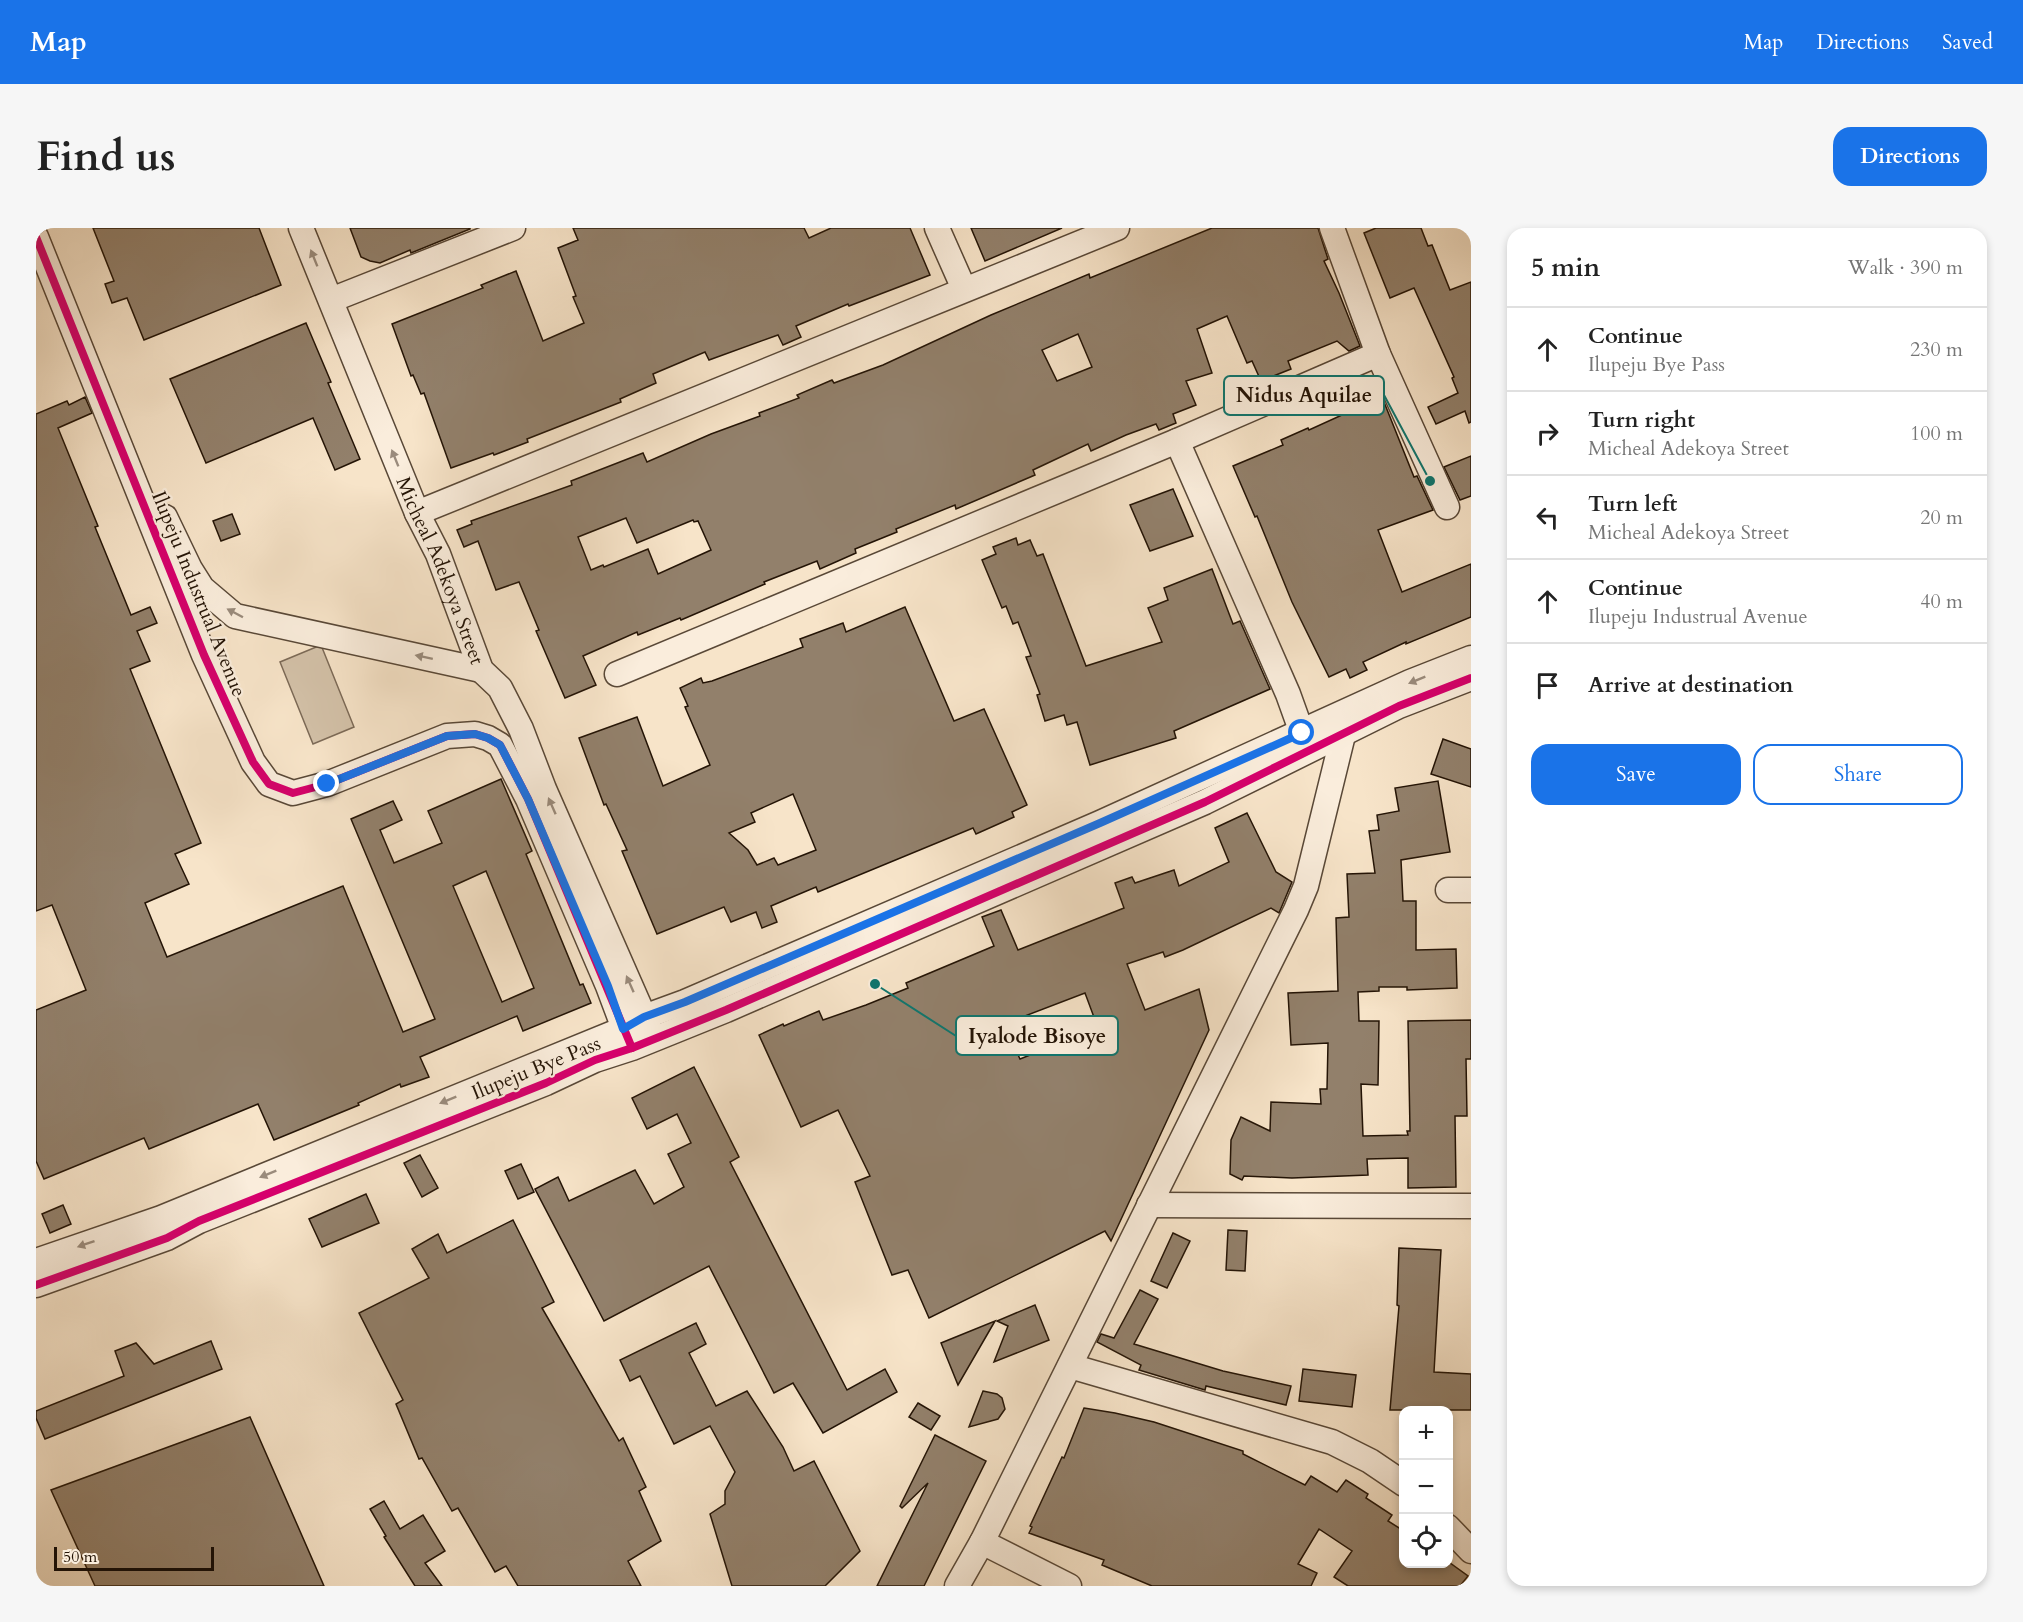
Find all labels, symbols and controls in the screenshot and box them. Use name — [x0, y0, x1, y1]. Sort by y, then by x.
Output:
text: Map — [30, 23, 87, 61]
text: Map — [1743, 28, 1783, 57]
text: Directions — [1816, 28, 1909, 57]
text: Saved — [1942, 28, 1993, 57]
button: Directions — [1833, 127, 1987, 186]
text: Find us — [36, 128, 176, 185]
one-way arrow — [309, 248, 319, 266]
text: 5 min — [1531, 250, 1600, 285]
text: Walk · 390 m — [1848, 254, 1963, 281]
text: Continue — [1588, 321, 1683, 351]
icon: ahead — [1531, 333, 1564, 366]
text: 230 m — [1910, 336, 1963, 363]
text: Ilupeju Bye Pass — [1588, 351, 1725, 378]
callout: Nidus Aquilae — [1224, 376, 1384, 415]
text: Nidus Aquilae — [1236, 381, 1372, 410]
text: Turn right — [1588, 405, 1695, 435]
icon: right — [1531, 417, 1564, 450]
text: 100 m — [1910, 420, 1963, 447]
text: Micheal Adekoya Street — [1588, 435, 1789, 462]
one-way arrow — [390, 449, 399, 467]
street label: Micheal Adekoya Street — [390, 472, 491, 669]
street label: Ilupeju Industrual Avenue — [145, 487, 253, 701]
text: Turn left — [1588, 489, 1677, 519]
icon: left — [1531, 501, 1564, 534]
text: 20 m — [1920, 504, 1963, 531]
text: Micheal Adekoya Street — [1588, 519, 1789, 546]
text: Continue — [1588, 573, 1683, 603]
icon: ahead — [1531, 585, 1564, 618]
text: 40 m — [1920, 588, 1963, 615]
text: Ilupeju Industrual Avenue — [1588, 603, 1808, 630]
one-way arrow — [226, 608, 243, 618]
one-way arrow — [414, 652, 433, 661]
icon: arrive — [1531, 669, 1564, 702]
text: Arrive at destination — [1588, 670, 1793, 700]
one-way arrow — [1407, 675, 1425, 685]
route start — [1288, 719, 1314, 745]
button: Save — [1531, 744, 1741, 805]
button: Share — [1753, 744, 1963, 805]
route end — [313, 770, 339, 796]
one-way arrow — [547, 796, 557, 814]
one-way arrow — [625, 975, 635, 993]
callout: Iyalode Bisoye — [956, 1016, 1118, 1055]
text: Iyalode Bisoye — [968, 1022, 1106, 1051]
street label: Ilupeju Bye Pass — [467, 1030, 605, 1106]
one-way arrow — [439, 1096, 457, 1105]
one-way arrow — [258, 1169, 276, 1179]
one-way arrow — [77, 1239, 95, 1249]
map controls — [1399, 1406, 1453, 1568]
button: + — [1399, 1406, 1453, 1460]
button: − — [1399, 1460, 1453, 1514]
button: locate — [1399, 1514, 1453, 1568]
scale bar — [54, 1544, 214, 1572]
text: 50 m — [63, 1546, 97, 1568]

